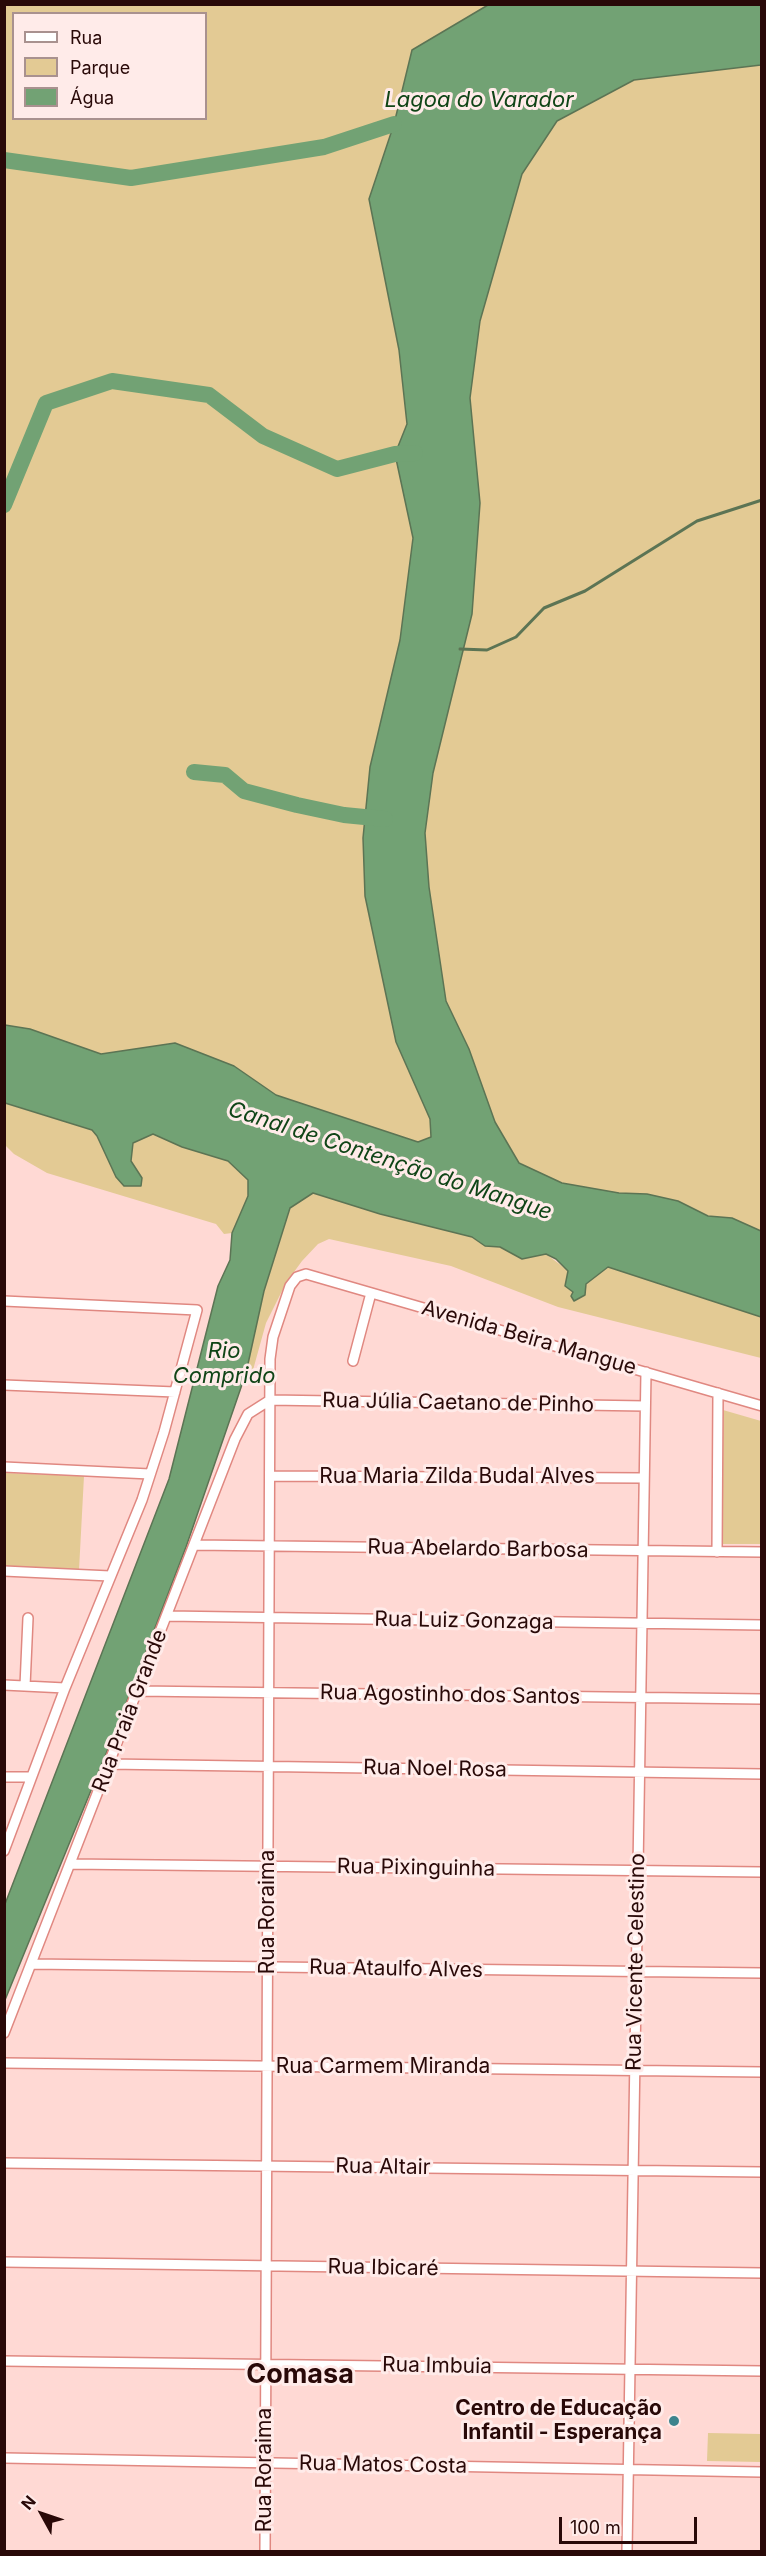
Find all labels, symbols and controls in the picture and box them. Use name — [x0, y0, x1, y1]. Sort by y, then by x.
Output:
legend — [12, 12, 207, 120]
text: Rua — [70, 27, 102, 48]
text: Parque — [70, 57, 130, 78]
text: Água — [70, 87, 114, 108]
water label: Lagoa do Varador — [384, 87, 574, 113]
water label: Canal de Contenção do Mangue — [225, 1096, 555, 1226]
street label: Avenida Beira Mangue — [419, 1295, 639, 1381]
water label: Rio Comprido — [173, 1338, 275, 1390]
street label: Rua Júlia Caetano de Pinho — [322, 1388, 594, 1418]
street label: Rua Maria Zilda Budal Alves — [319, 1464, 595, 1490]
street label: Rua Abelardo Barbosa — [367, 1534, 589, 1564]
street label: Rua Luiz Gonzaga — [374, 1607, 554, 1635]
street label: Rua Praia Grande — [87, 1626, 173, 1796]
street label: Rua Agostinho dos Santos — [320, 1680, 580, 1710]
street label: Rua Noel Rosa — [363, 1755, 507, 1783]
street label: Rua Roraima — [255, 1850, 281, 1974]
street label: Rua Vicente Celestino — [622, 1853, 650, 2071]
street label: Rua Pixinguinha — [337, 1854, 495, 1882]
street label: Rua Ataulfo Alves — [309, 1955, 483, 1983]
street label: Rua Carmem Miranda — [276, 2054, 490, 2080]
street label: Rua Altair — [335, 2154, 431, 2180]
street label: Rua Ibicaré — [327, 2254, 439, 2282]
street label: Rua Imbuia — [382, 2352, 492, 2380]
district label: Comasa — [246, 2359, 354, 2391]
place label: Centro de Educação Infantil - Esperança — [455, 2396, 662, 2446]
street label: Rua Roraima — [252, 2408, 278, 2532]
marker: Centro de Educação Infantil - Esperança — [667, 2414, 681, 2428]
street label: Rua Matos Costa — [299, 2451, 467, 2479]
north arrow — [12, 2484, 72, 2544]
text: N — [17, 2491, 40, 2514]
scale bar — [562, 2505, 700, 2543]
text: 100 m — [570, 2517, 621, 2538]

